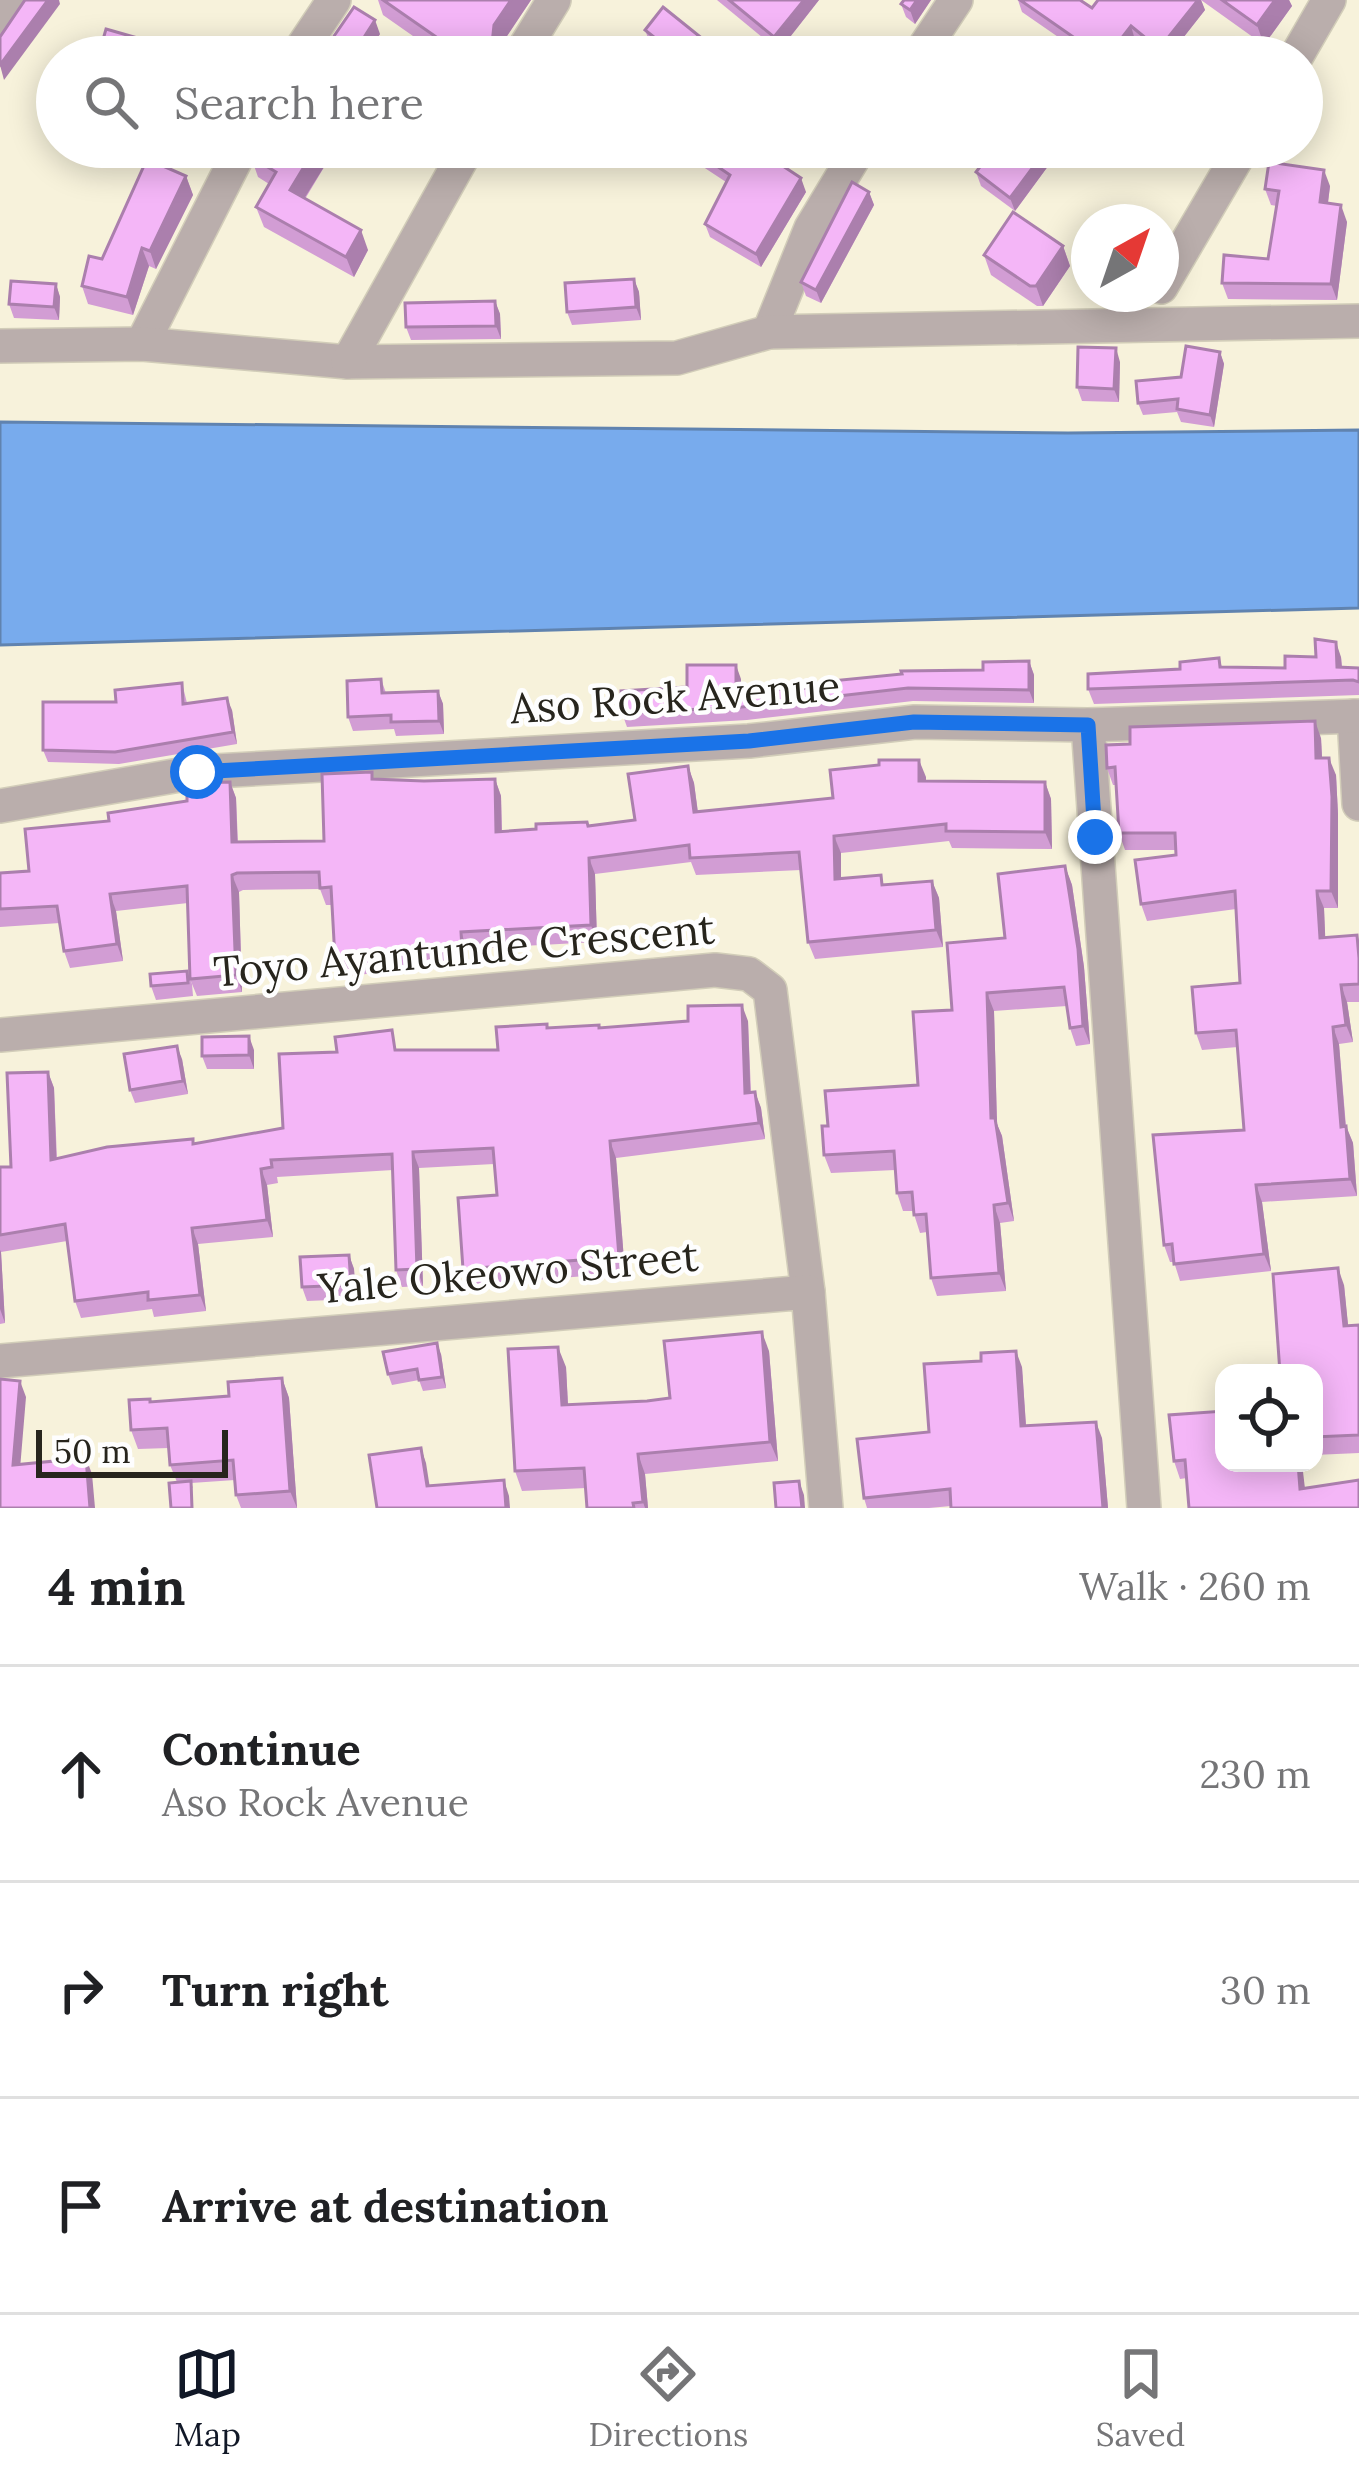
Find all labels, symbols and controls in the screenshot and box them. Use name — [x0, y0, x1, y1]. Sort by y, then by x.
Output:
search box — [36, 36, 1323, 168]
icon: search — [78, 69, 144, 135]
text: Search here — [174, 74, 424, 131]
north arrow — [1071, 204, 1179, 312]
street label: Aso Rock Avenue — [507, 659, 842, 736]
route start — [170, 745, 224, 799]
route end — [1068, 810, 1122, 864]
street label: Toyo Ayantunde Crescent — [211, 901, 717, 999]
street label: Yale Okeowo Street — [315, 1228, 701, 1316]
map controls — [1215, 1364, 1323, 1472]
button: locate — [1215, 1364, 1323, 1472]
scale bar — [36, 1424, 228, 1477]
text: 50 m — [54, 1430, 131, 1472]
text: 4 min — [48, 1554, 185, 1619]
text: Walk · 260 m — [1079, 1561, 1311, 1611]
text: Continue — [162, 1720, 361, 1777]
icon: ahead — [48, 1741, 114, 1807]
text: 230 m — [1200, 1749, 1311, 1799]
text: Aso Rock Avenue — [162, 1777, 469, 1827]
icon: right — [48, 1957, 114, 2023]
text: Turn right — [162, 1961, 389, 2018]
text: 30 m — [1220, 1965, 1311, 2015]
icon: arrive — [48, 2173, 114, 2239]
text: Arrive at destination — [162, 2177, 609, 2234]
tab: Map — [174, 2341, 241, 2455]
tab: Directions — [589, 2341, 748, 2455]
tab: Saved — [1096, 2341, 1185, 2455]

